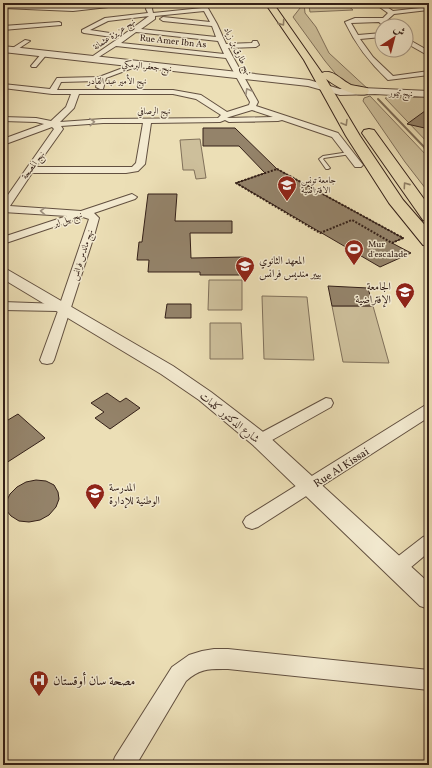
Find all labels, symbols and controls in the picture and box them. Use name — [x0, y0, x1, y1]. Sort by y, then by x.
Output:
street label: نهج عزيزة عثمانة — [90, 15, 139, 54]
one-way arrow — [277, 18, 284, 25]
north arrow — [374, 18, 414, 58]
text: ش — [390, 22, 408, 40]
street label: نهج طارق بن زياد — [219, 25, 255, 78]
street label: Rue Amer Ibn As — [139, 32, 207, 51]
street label: نهج جعفر البرمكي — [121, 57, 173, 78]
street label: نهج الأمير عبد القادر — [86, 74, 147, 89]
street label: نهج تيمور — [388, 86, 413, 102]
one-way arrow — [245, 88, 252, 96]
street label: نهج الرصافي — [137, 105, 171, 119]
one-way arrow — [89, 117, 95, 126]
one-way arrow — [341, 119, 348, 126]
street label: نهج المصحة — [19, 149, 49, 183]
school or university icon: جامعة تونس الافتراضية — [276, 174, 298, 202]
place label: جامعة تونس الافتراضية — [301, 174, 336, 197]
one-way arrow — [404, 183, 411, 190]
one-way arrow — [40, 206, 46, 215]
street label: نهج بيل اير — [51, 208, 85, 232]
street label: نهج ماندس فرانس — [68, 228, 98, 283]
sports icon: Mur d'escalade — [343, 238, 365, 266]
place label: Mur d'escalade — [368, 238, 408, 261]
place label: المعهد الثانوي بيير منديس فرانس — [259, 254, 322, 282]
school or university icon: المعهد الثانوي بيير منديس فرانس — [234, 255, 256, 283]
place label: الجامعة الإفتراضية — [355, 280, 391, 308]
school or university icon: الجامعة الإفتراضية — [394, 281, 416, 309]
street label: شارع الدكتور كلمات — [195, 389, 262, 448]
street label: Rue Al Kissai — [311, 445, 372, 492]
place label: المدرسة الوطنية للإدارة — [109, 481, 160, 509]
school or university icon: المدرسة الوطنية للإدارة — [84, 482, 106, 510]
hospital icon: مصحة سان أوقستان — [28, 669, 50, 697]
place label: مصحة سان أوقستان — [53, 672, 135, 691]

